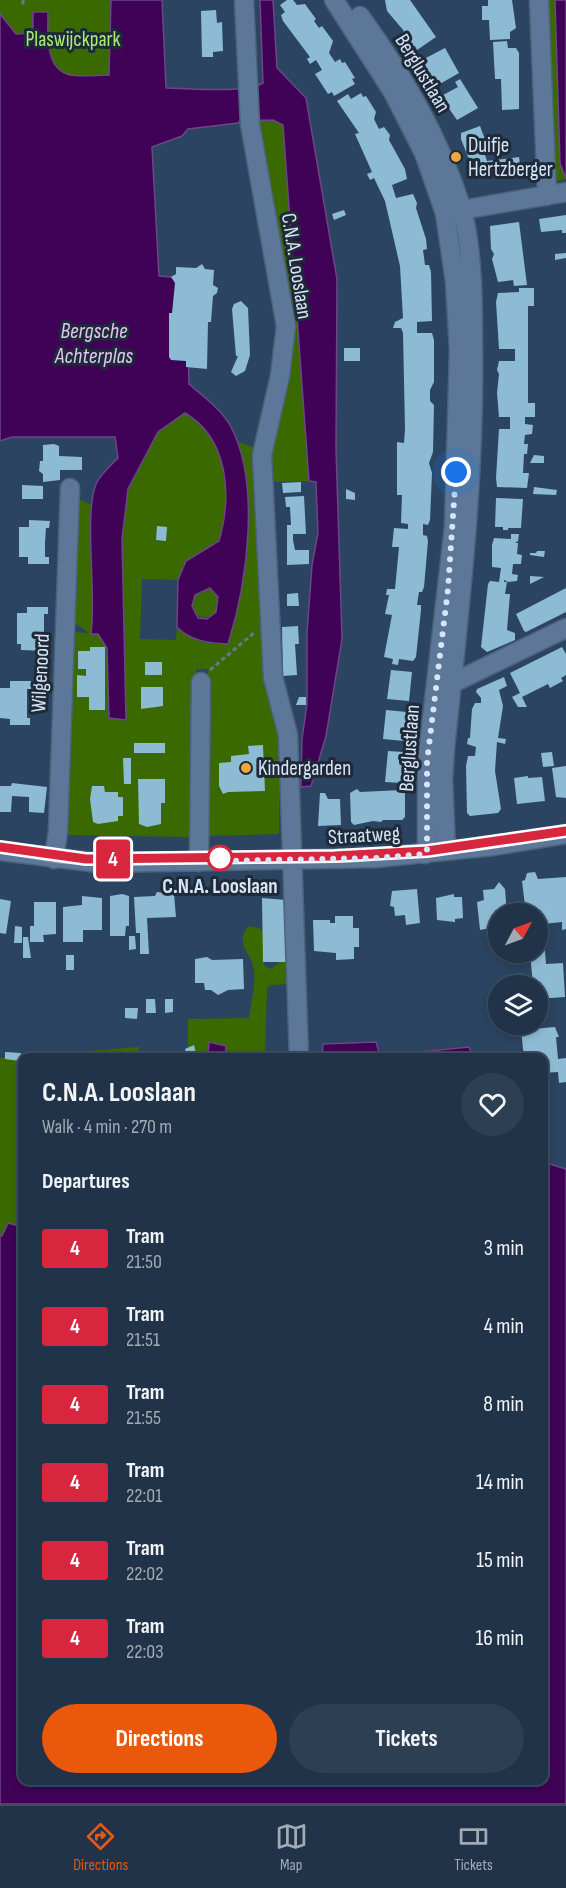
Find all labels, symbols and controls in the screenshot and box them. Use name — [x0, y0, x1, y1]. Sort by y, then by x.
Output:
park label: Plaswijckpark — [25, 27, 121, 52]
street label: Berglustlaan — [389, 29, 456, 117]
place label: Duifje Hertzberger — [468, 133, 553, 182]
marker: Duifje Hertzberger — [449, 150, 463, 164]
street label: C.N.A. Looslaan — [276, 211, 317, 321]
water label: Bergsche Achterplas — [54, 318, 133, 370]
your location — [441, 457, 471, 487]
street label: Wilgenoord — [26, 633, 55, 713]
street label: Berglustlaan — [394, 704, 425, 792]
place label: Kindergarden — [258, 756, 351, 781]
marker: Kindergarden — [239, 761, 253, 775]
street label: Straatweg — [327, 821, 401, 850]
line badge: 4 — [94, 840, 132, 878]
marker: C.N.A. Looslaan — [207, 845, 233, 871]
text: 4 — [108, 847, 118, 872]
place label: C.N.A. Looslaan — [162, 874, 278, 899]
north arrow — [488, 903, 548, 963]
map controls — [488, 903, 548, 1035]
button: layers — [488, 975, 548, 1035]
button: heart — [461, 1073, 524, 1136]
text: C.N.A. Looslaan — [42, 1076, 196, 1109]
text: Walk · 4 min · 270 m — [42, 1115, 172, 1139]
text: Departures — [42, 1168, 130, 1195]
text: Tram — [126, 1223, 164, 1250]
text: 3 min — [484, 1235, 524, 1262]
text: 4 — [70, 1236, 80, 1261]
text: 21:50 — [126, 1250, 162, 1274]
text: Tram — [126, 1301, 164, 1328]
text: 4 min — [484, 1313, 524, 1340]
text: 4 — [70, 1314, 80, 1339]
text: 21:51 — [126, 1328, 160, 1352]
text: Tram — [126, 1379, 164, 1406]
text: 8 min — [483, 1391, 524, 1418]
text: 4 — [70, 1392, 80, 1417]
text: 21:55 — [126, 1406, 161, 1430]
text: Tram — [126, 1457, 164, 1484]
text: 14 min — [476, 1469, 524, 1496]
text: 4 — [70, 1470, 80, 1495]
text: 22:01 — [126, 1484, 162, 1508]
text: Tram — [126, 1535, 164, 1562]
text: 15 min — [476, 1547, 524, 1574]
text: 4 — [70, 1548, 80, 1573]
text: 22:02 — [126, 1562, 163, 1586]
text: Tram — [126, 1613, 164, 1640]
text: 16 min — [476, 1625, 524, 1652]
text: 4 — [70, 1626, 80, 1651]
text: 22:03 — [126, 1640, 164, 1664]
button: Directions — [42, 1704, 277, 1773]
button: Tickets — [289, 1704, 524, 1773]
tab: Directions — [73, 1820, 128, 1875]
tab: Map — [275, 1820, 308, 1875]
tab: Tickets — [454, 1820, 493, 1875]

